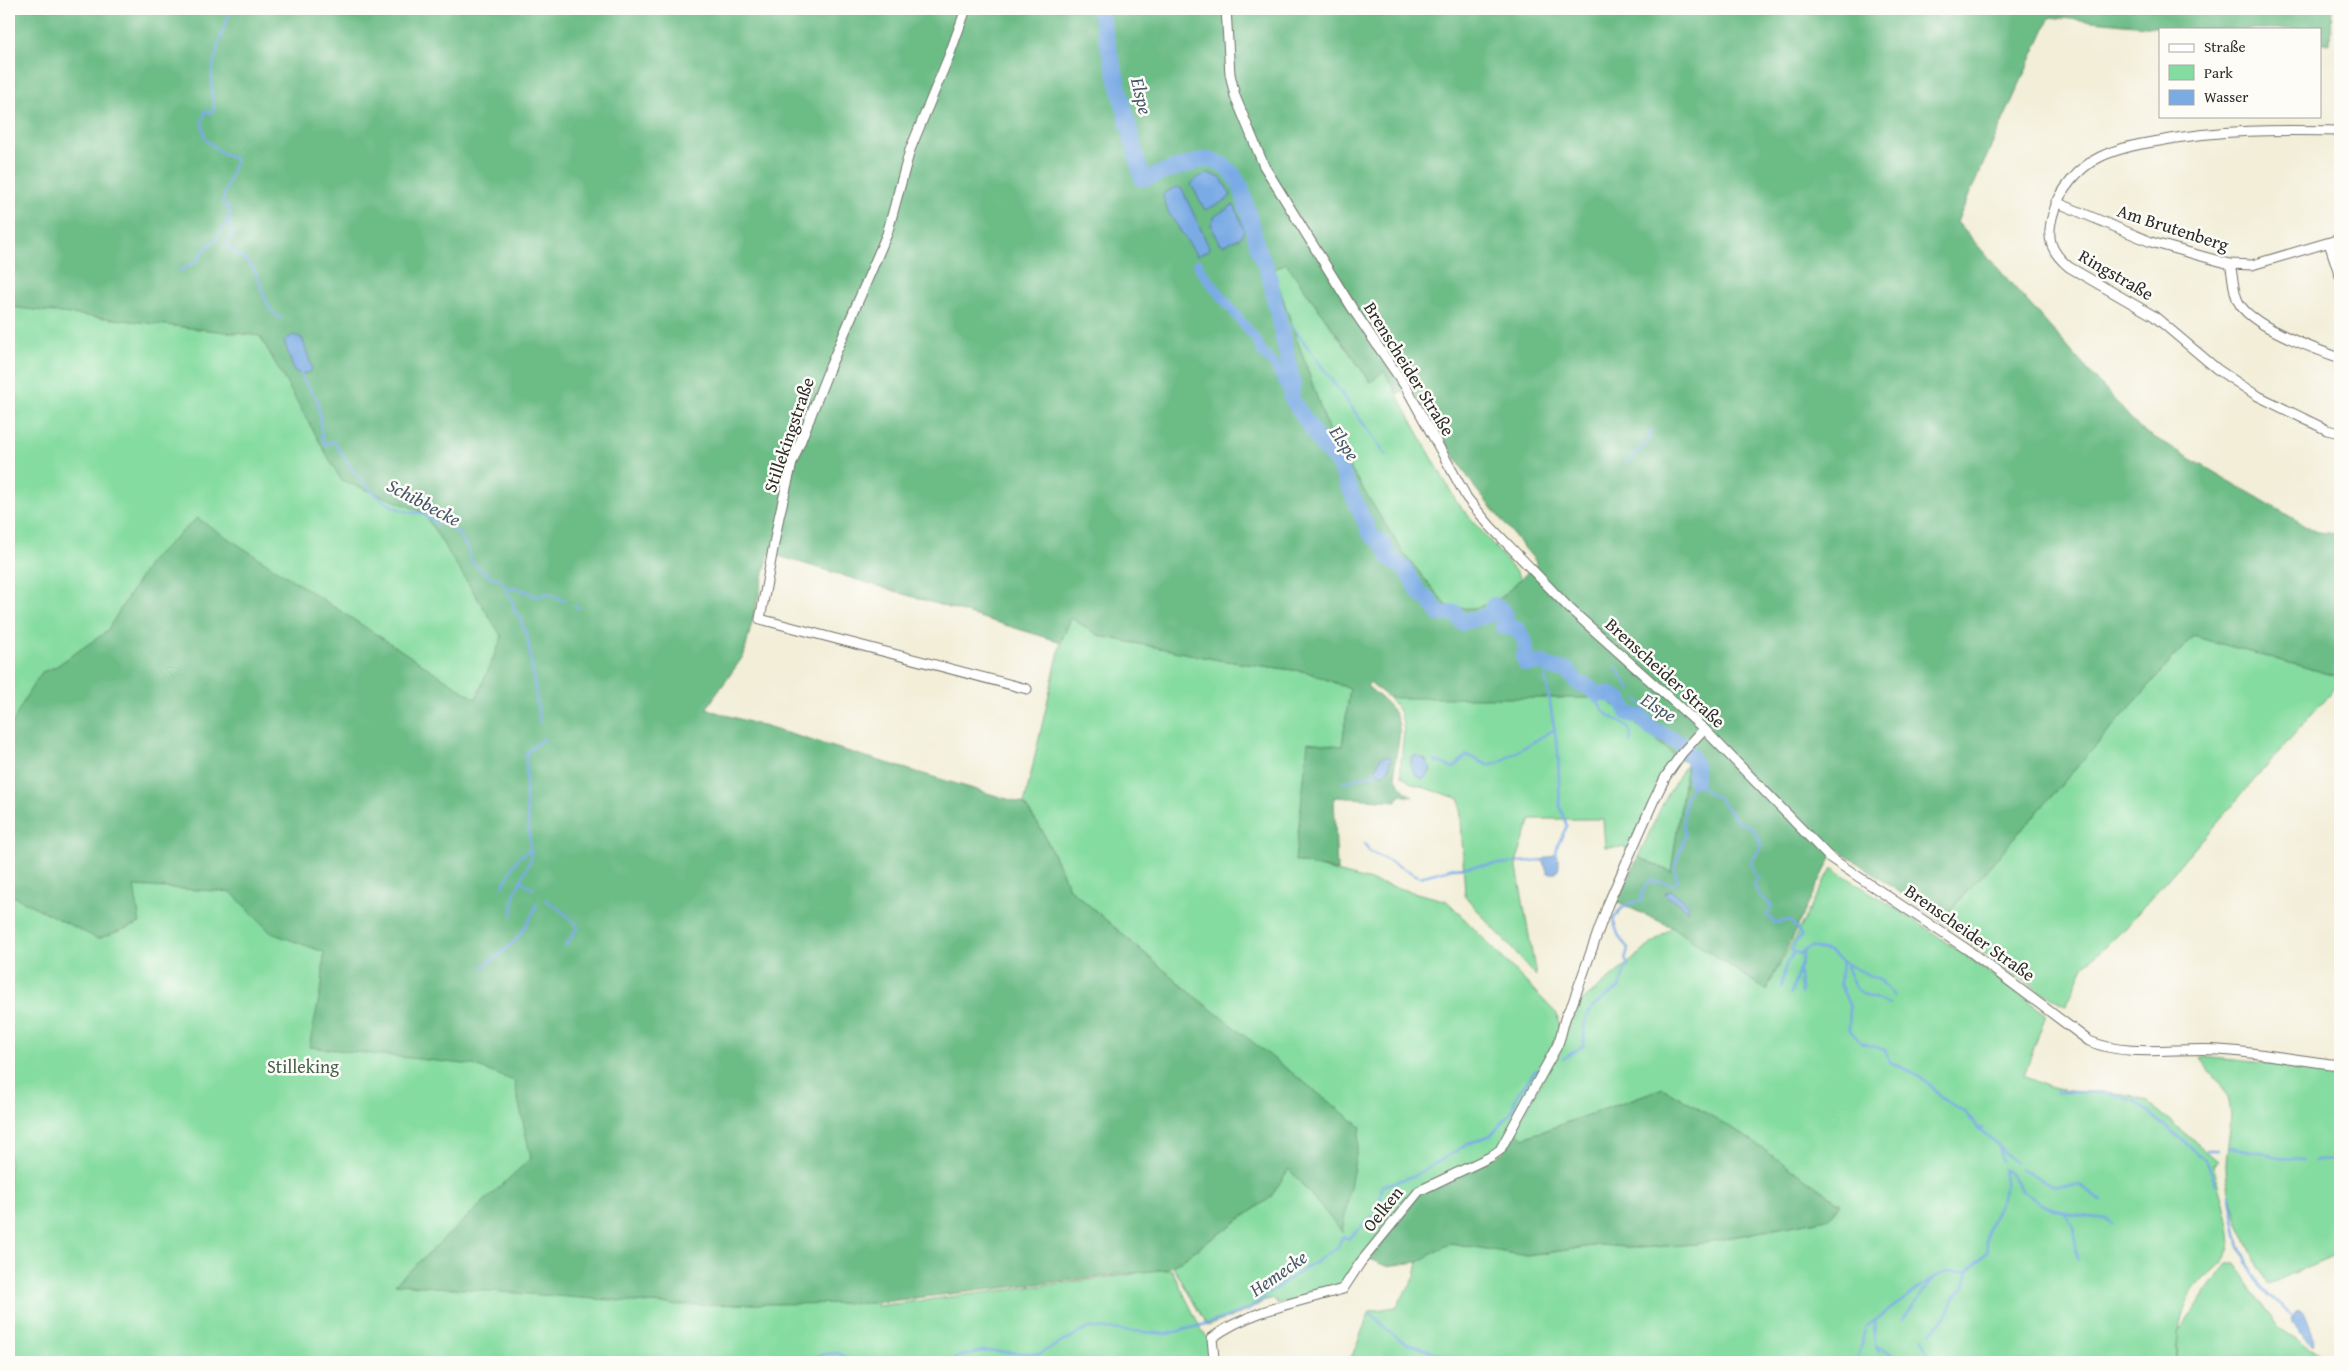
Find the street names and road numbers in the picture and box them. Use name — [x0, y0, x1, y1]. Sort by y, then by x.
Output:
street label: Am Brutenberg — [2114, 197, 2233, 258]
street label: Ringstraße — [2074, 242, 2159, 307]
street label: Brenscheider Straße — [1357, 296, 1462, 441]
street label: Stillekingstraße — [756, 374, 821, 496]
street label: Brenscheider Straße — [1599, 611, 1731, 734]
street label: Brenscheider Straße — [1900, 877, 2041, 988]
street label: Oelken — [1356, 1180, 1409, 1237]

